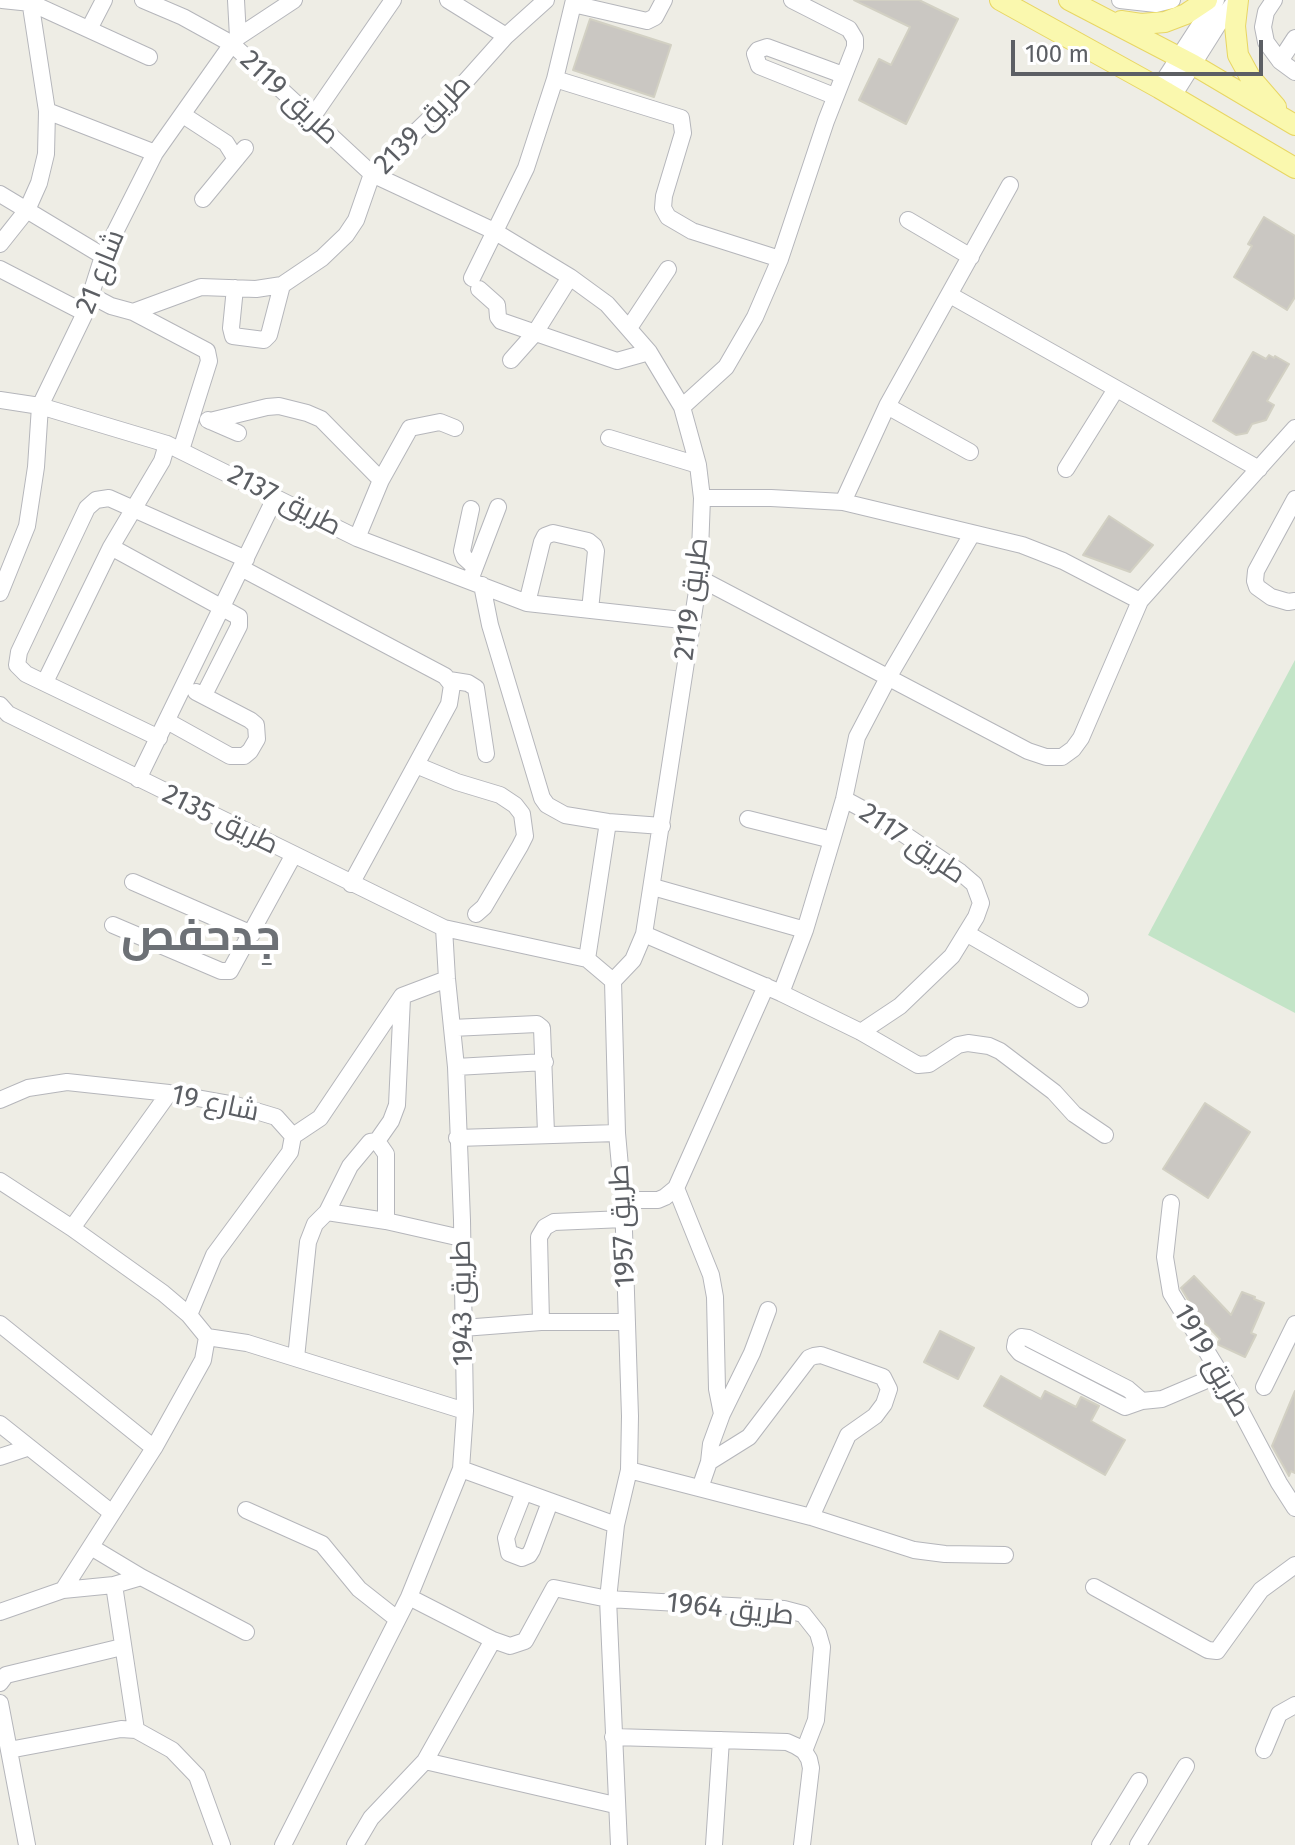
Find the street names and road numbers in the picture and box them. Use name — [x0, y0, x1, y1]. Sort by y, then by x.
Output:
street label: طريق 2119 — [233, 44, 345, 152]
street label: طريق 2139 — [367, 68, 479, 182]
street label: شارع 21 — [69, 225, 133, 319]
street label: طريق 2137 — [222, 458, 346, 544]
street label: طريق 2119 — [668, 536, 716, 662]
street label: طريق 2135 — [157, 778, 283, 862]
street label: طريق 2117 — [853, 796, 971, 892]
street label: شارع 19 — [168, 1078, 262, 1130]
street label: طريق 1957 — [603, 1163, 643, 1289]
street label: طريق 1943 — [445, 1240, 481, 1366]
street label: طريق 1919 — [1165, 1299, 1257, 1423]
street label: طريق 1964 — [665, 1587, 795, 1633]

